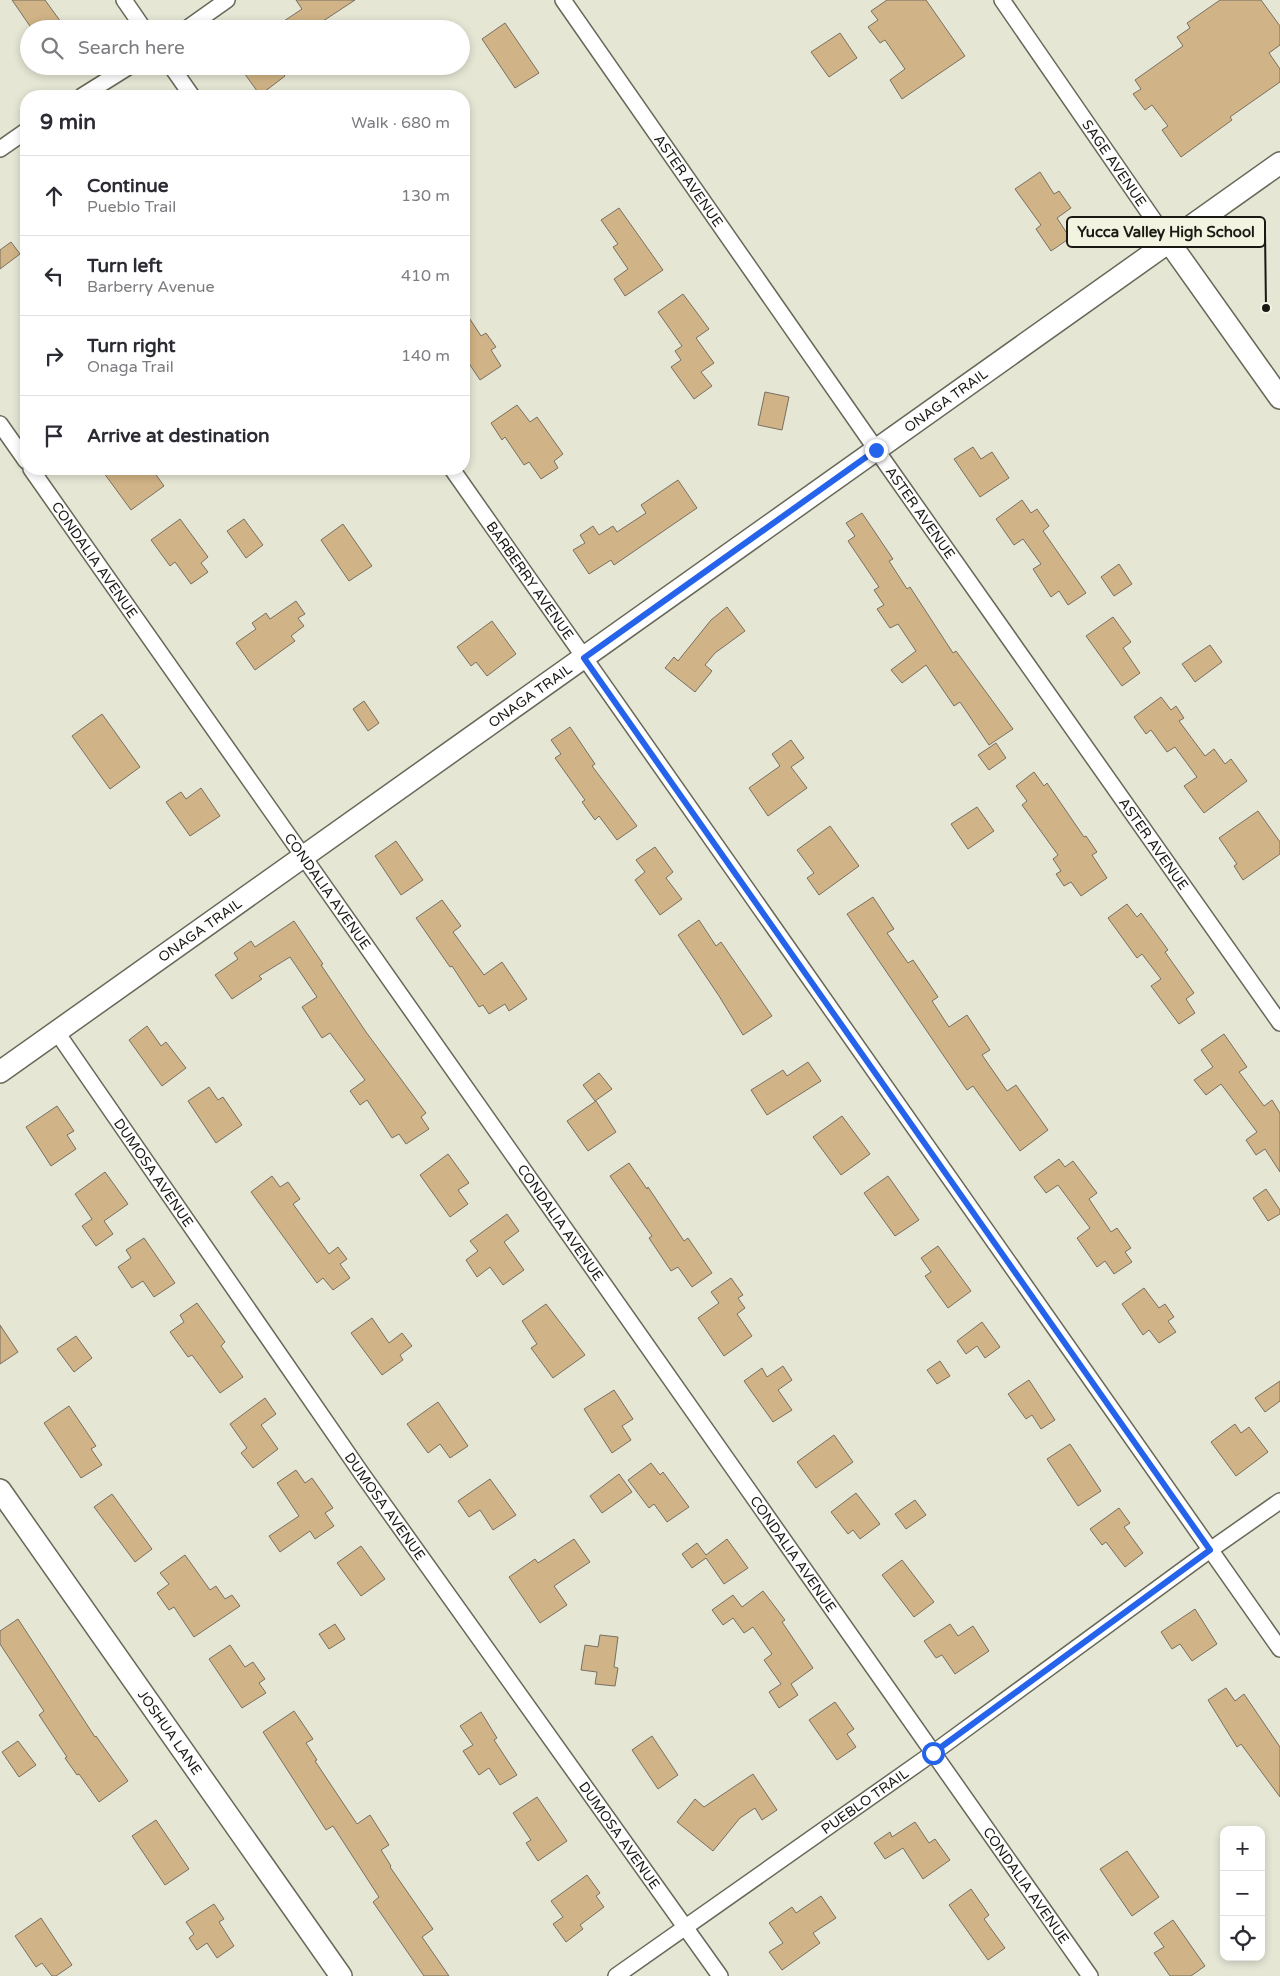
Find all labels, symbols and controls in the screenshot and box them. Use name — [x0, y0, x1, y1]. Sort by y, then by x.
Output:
search box — [20, 20, 470, 75]
icon: search — [38, 34, 66, 62]
text: Search here — [78, 37, 185, 59]
text: 9 min — [40, 110, 96, 135]
text: Walk · 680 m — [351, 113, 450, 133]
street label: SAGE AVENUE — [1078, 117, 1150, 210]
street label: ASTER AVENUE — [650, 131, 727, 230]
text: Continue — [87, 175, 169, 197]
icon: ahead — [40, 182, 68, 210]
text: 130 m — [401, 186, 450, 206]
text: Pueblo Trail — [87, 197, 176, 217]
callout: Yucca Valley High School — [1067, 217, 1265, 247]
text: Yucca Valley High School — [1077, 223, 1255, 242]
text: Turn left — [87, 255, 163, 277]
icon: left — [40, 262, 68, 290]
text: 410 m — [401, 266, 450, 286]
text: Barberry Avenue — [87, 277, 215, 297]
text: Turn right — [87, 335, 175, 357]
icon: right — [40, 342, 68, 370]
text: 140 m — [401, 346, 450, 366]
text: Onaga Trail — [87, 357, 174, 377]
street label: ONAGA TRAIL — [901, 365, 991, 436]
icon: arrive — [40, 422, 68, 450]
text: Arrive at destination — [87, 425, 270, 447]
route end — [865, 439, 888, 462]
street label: ASTER AVENUE — [882, 463, 958, 562]
street label: CONDALIA AVENUE — [48, 499, 141, 622]
street label: BARBERRY AVENUE — [482, 518, 577, 643]
street label: ONAGA TRAIL — [485, 661, 575, 732]
street label: ASTER AVENUE — [1115, 795, 1192, 894]
street label: CONDALIA AVENUE — [281, 830, 374, 953]
street label: ONAGA TRAIL — [155, 895, 245, 966]
street label: DUMOSA AVENUE — [110, 1115, 197, 1230]
street label: CONDALIA AVENUE — [513, 1161, 607, 1284]
street label: DUMOSA AVENUE — [341, 1449, 429, 1564]
street label: CONDALIA AVENUE — [746, 1493, 840, 1616]
street label: JOSHUA LANE — [134, 1687, 205, 1778]
route start — [922, 1742, 945, 1765]
street label: PUEBLO TRAIL — [818, 1765, 912, 1838]
street label: DUMOSA AVENUE — [575, 1778, 663, 1893]
street label: CONDALIA AVENUE — [979, 1824, 1073, 1947]
map controls — [1220, 1826, 1265, 1961]
button: + — [1220, 1826, 1265, 1871]
button: − — [1220, 1871, 1265, 1916]
button: locate — [1220, 1916, 1265, 1961]

